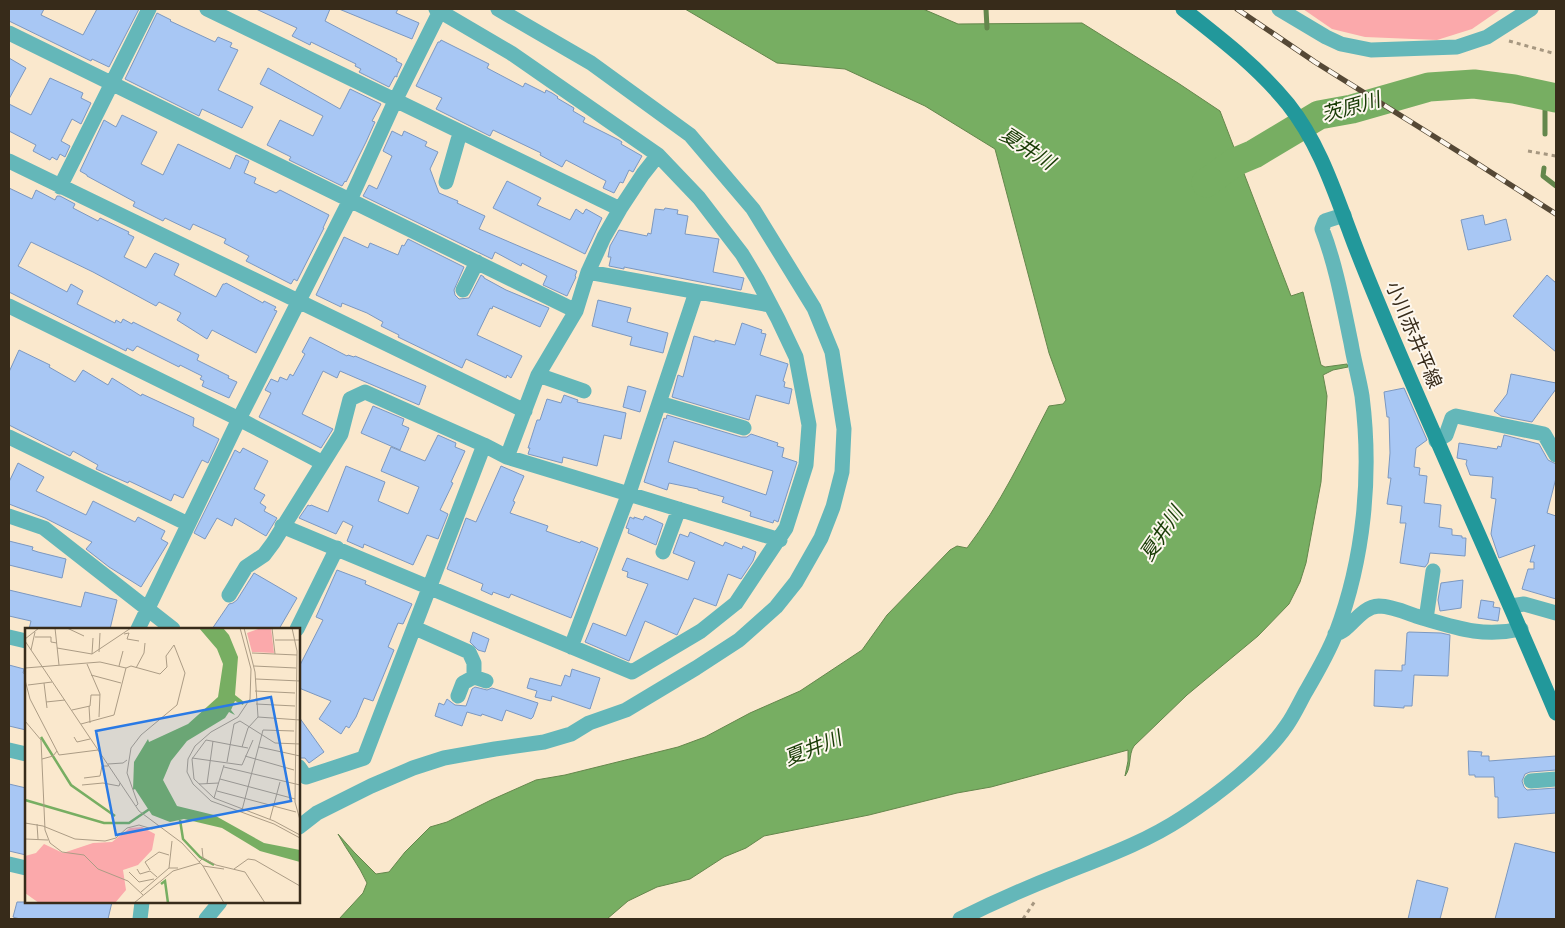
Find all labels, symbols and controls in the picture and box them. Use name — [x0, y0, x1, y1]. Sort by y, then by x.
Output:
water label: 茨原川 — [1319, 88, 1385, 128]
water label: 夏井川 — [995, 123, 1060, 176]
street label: 小川赤井平線 — [1380, 278, 1446, 392]
water label: 夏井川 — [1135, 501, 1190, 566]
inset map — [25, 628, 300, 903]
water label: 夏井川 — [781, 726, 847, 771]

